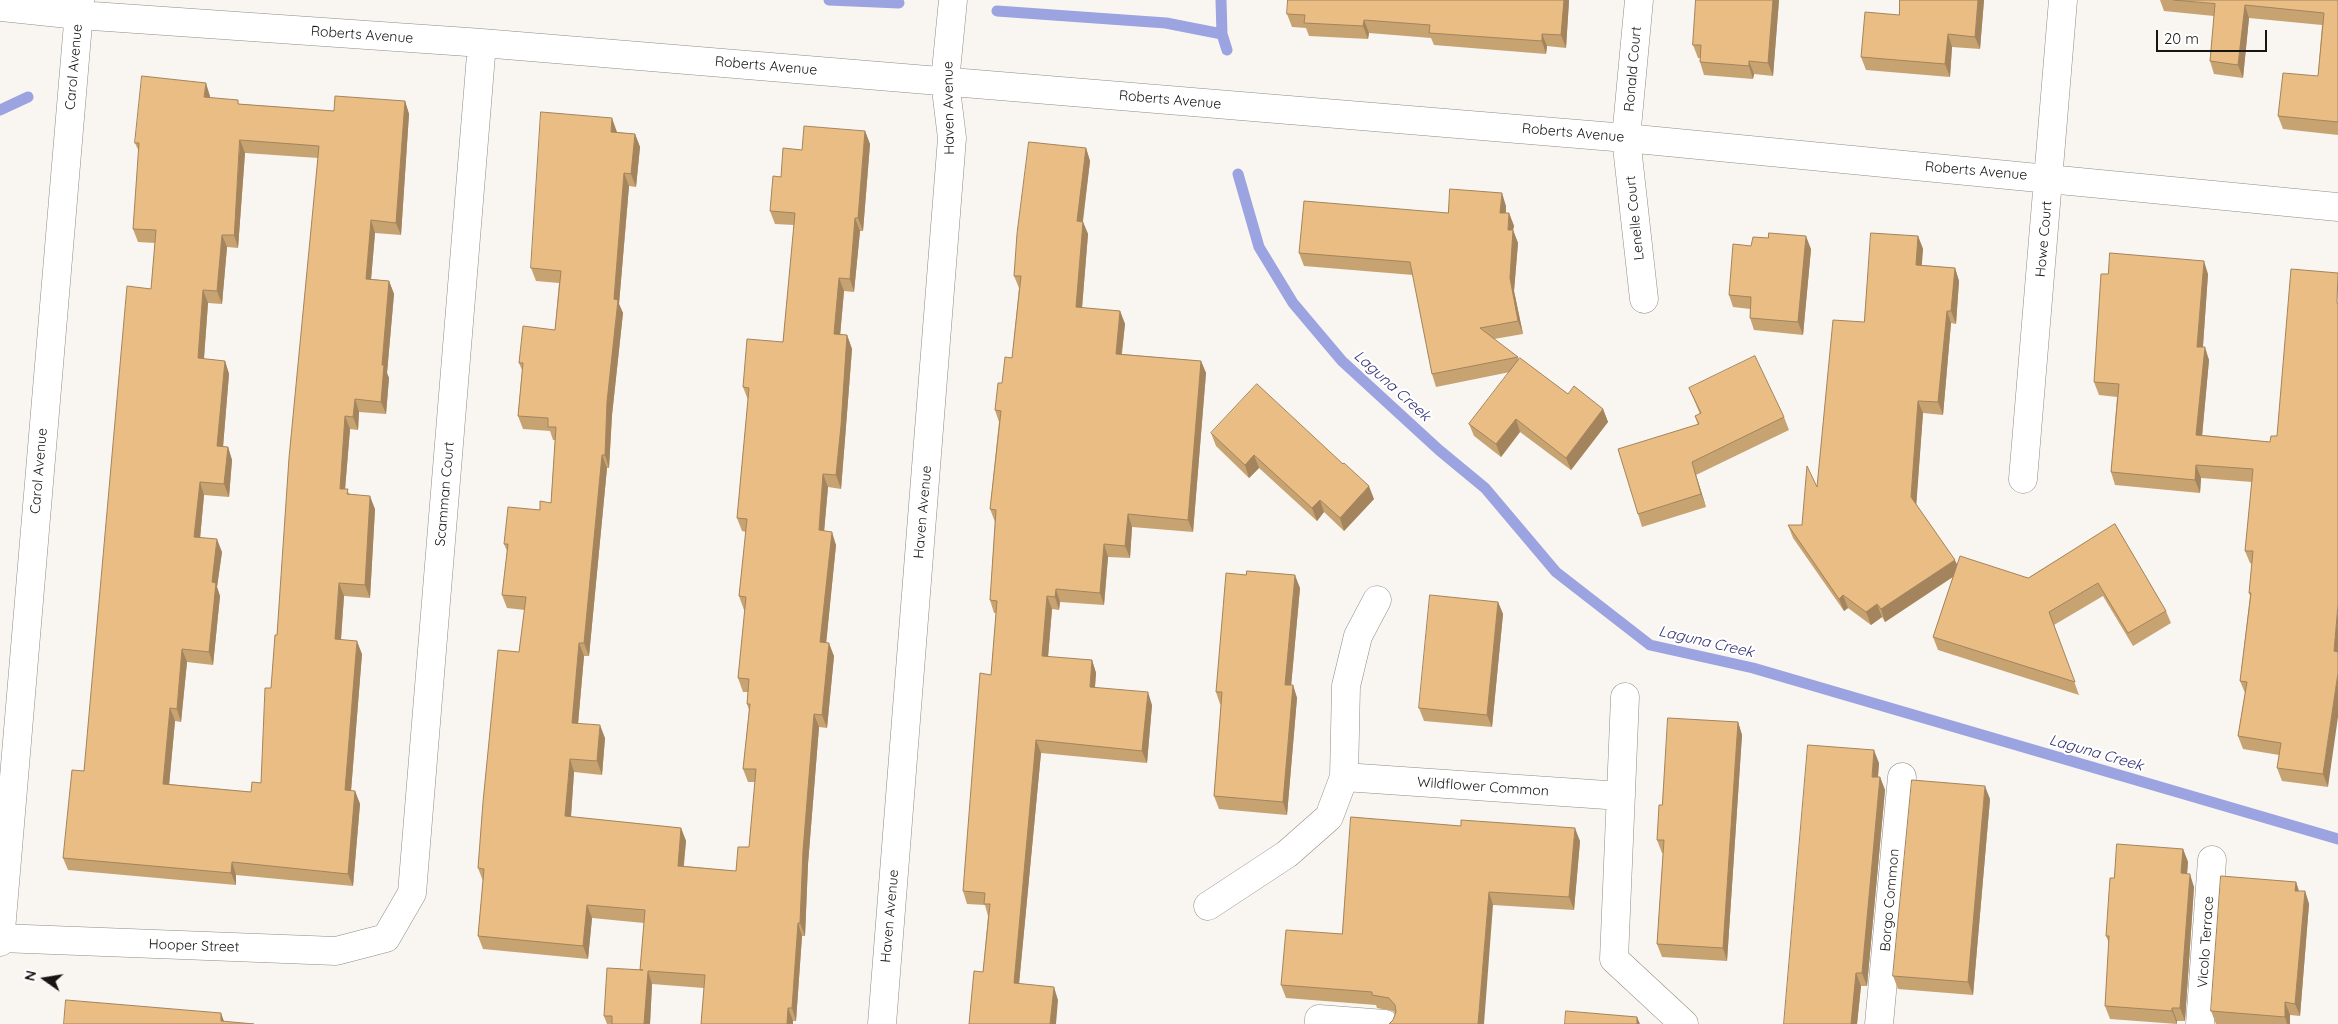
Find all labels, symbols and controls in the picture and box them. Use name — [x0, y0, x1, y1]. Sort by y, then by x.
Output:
scale bar — [2158, 20, 2269, 52]
street label: Carol Avenue — [62, 23, 86, 111]
street label: Roberts Avenue — [310, 23, 414, 47]
street label: Ronald Court — [1621, 26, 1645, 112]
text: 20 m — [2164, 29, 2199, 48]
street label: Roberts Avenue — [714, 53, 818, 79]
street label: Haven Avenue — [940, 61, 958, 155]
street label: Roberts Avenue — [1118, 87, 1222, 113]
street label: Roberts Avenue — [1521, 120, 1625, 146]
street label: Roberts Avenue — [1924, 158, 2028, 184]
street label: Lenelle Court — [1622, 175, 1648, 261]
street label: Howe Court — [2032, 200, 2056, 278]
water label: Laguna Creek — [1350, 347, 1434, 425]
street label: Carol Avenue — [27, 427, 51, 515]
street label: Scamman Court — [432, 441, 458, 547]
street label: Haven Avenue — [911, 465, 935, 559]
water label: Laguna Creek — [1657, 622, 1755, 662]
water label: Laguna Creek — [2047, 731, 2145, 775]
street label: Wildflower Common — [1417, 774, 1549, 800]
street label: Borgo Common — [1877, 848, 1903, 952]
street label: Haven Avenue — [878, 869, 902, 963]
street label: Vicolo Terrace — [2194, 895, 2218, 989]
street label: Hooper Street — [148, 936, 240, 956]
north arrow — [20, 954, 70, 1004]
text: N — [20, 969, 40, 983]

